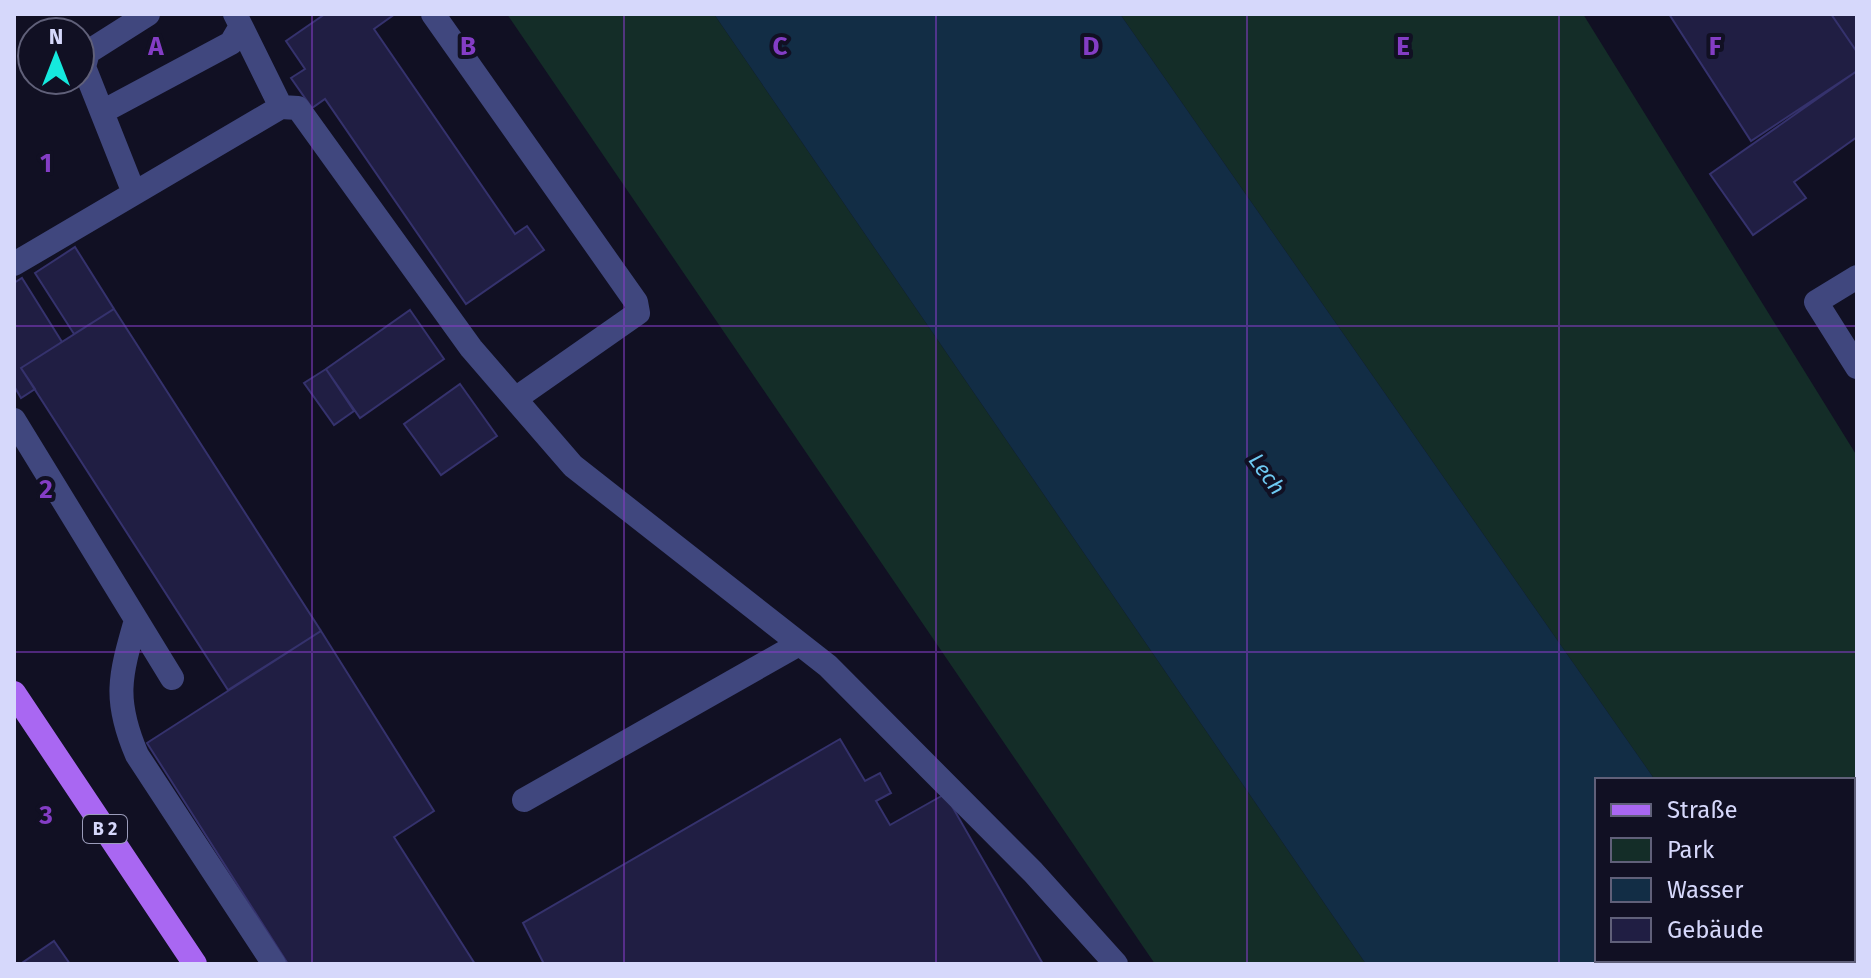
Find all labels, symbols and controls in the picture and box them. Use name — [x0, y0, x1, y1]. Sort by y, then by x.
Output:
north arrow — [16, 16, 96, 96]
text: N — [49, 23, 63, 50]
text: A — [147, 31, 164, 62]
text: B — [460, 31, 476, 62]
text: C — [773, 31, 788, 62]
text: D — [1083, 31, 1100, 62]
text: E — [1396, 31, 1410, 62]
text: F — [1709, 31, 1722, 62]
text: 1 — [40, 148, 52, 179]
water label: Lech — [1243, 448, 1291, 500]
text: 2 — [39, 474, 53, 505]
legend — [1595, 778, 1855, 962]
text: Straße — [1667, 796, 1738, 824]
text: 3 — [38, 800, 53, 831]
road number: B 2 — [83, 815, 127, 843]
text: Park — [1667, 836, 1715, 864]
text: Wasser — [1667, 876, 1744, 904]
text: Gebäude — [1667, 916, 1764, 944]

